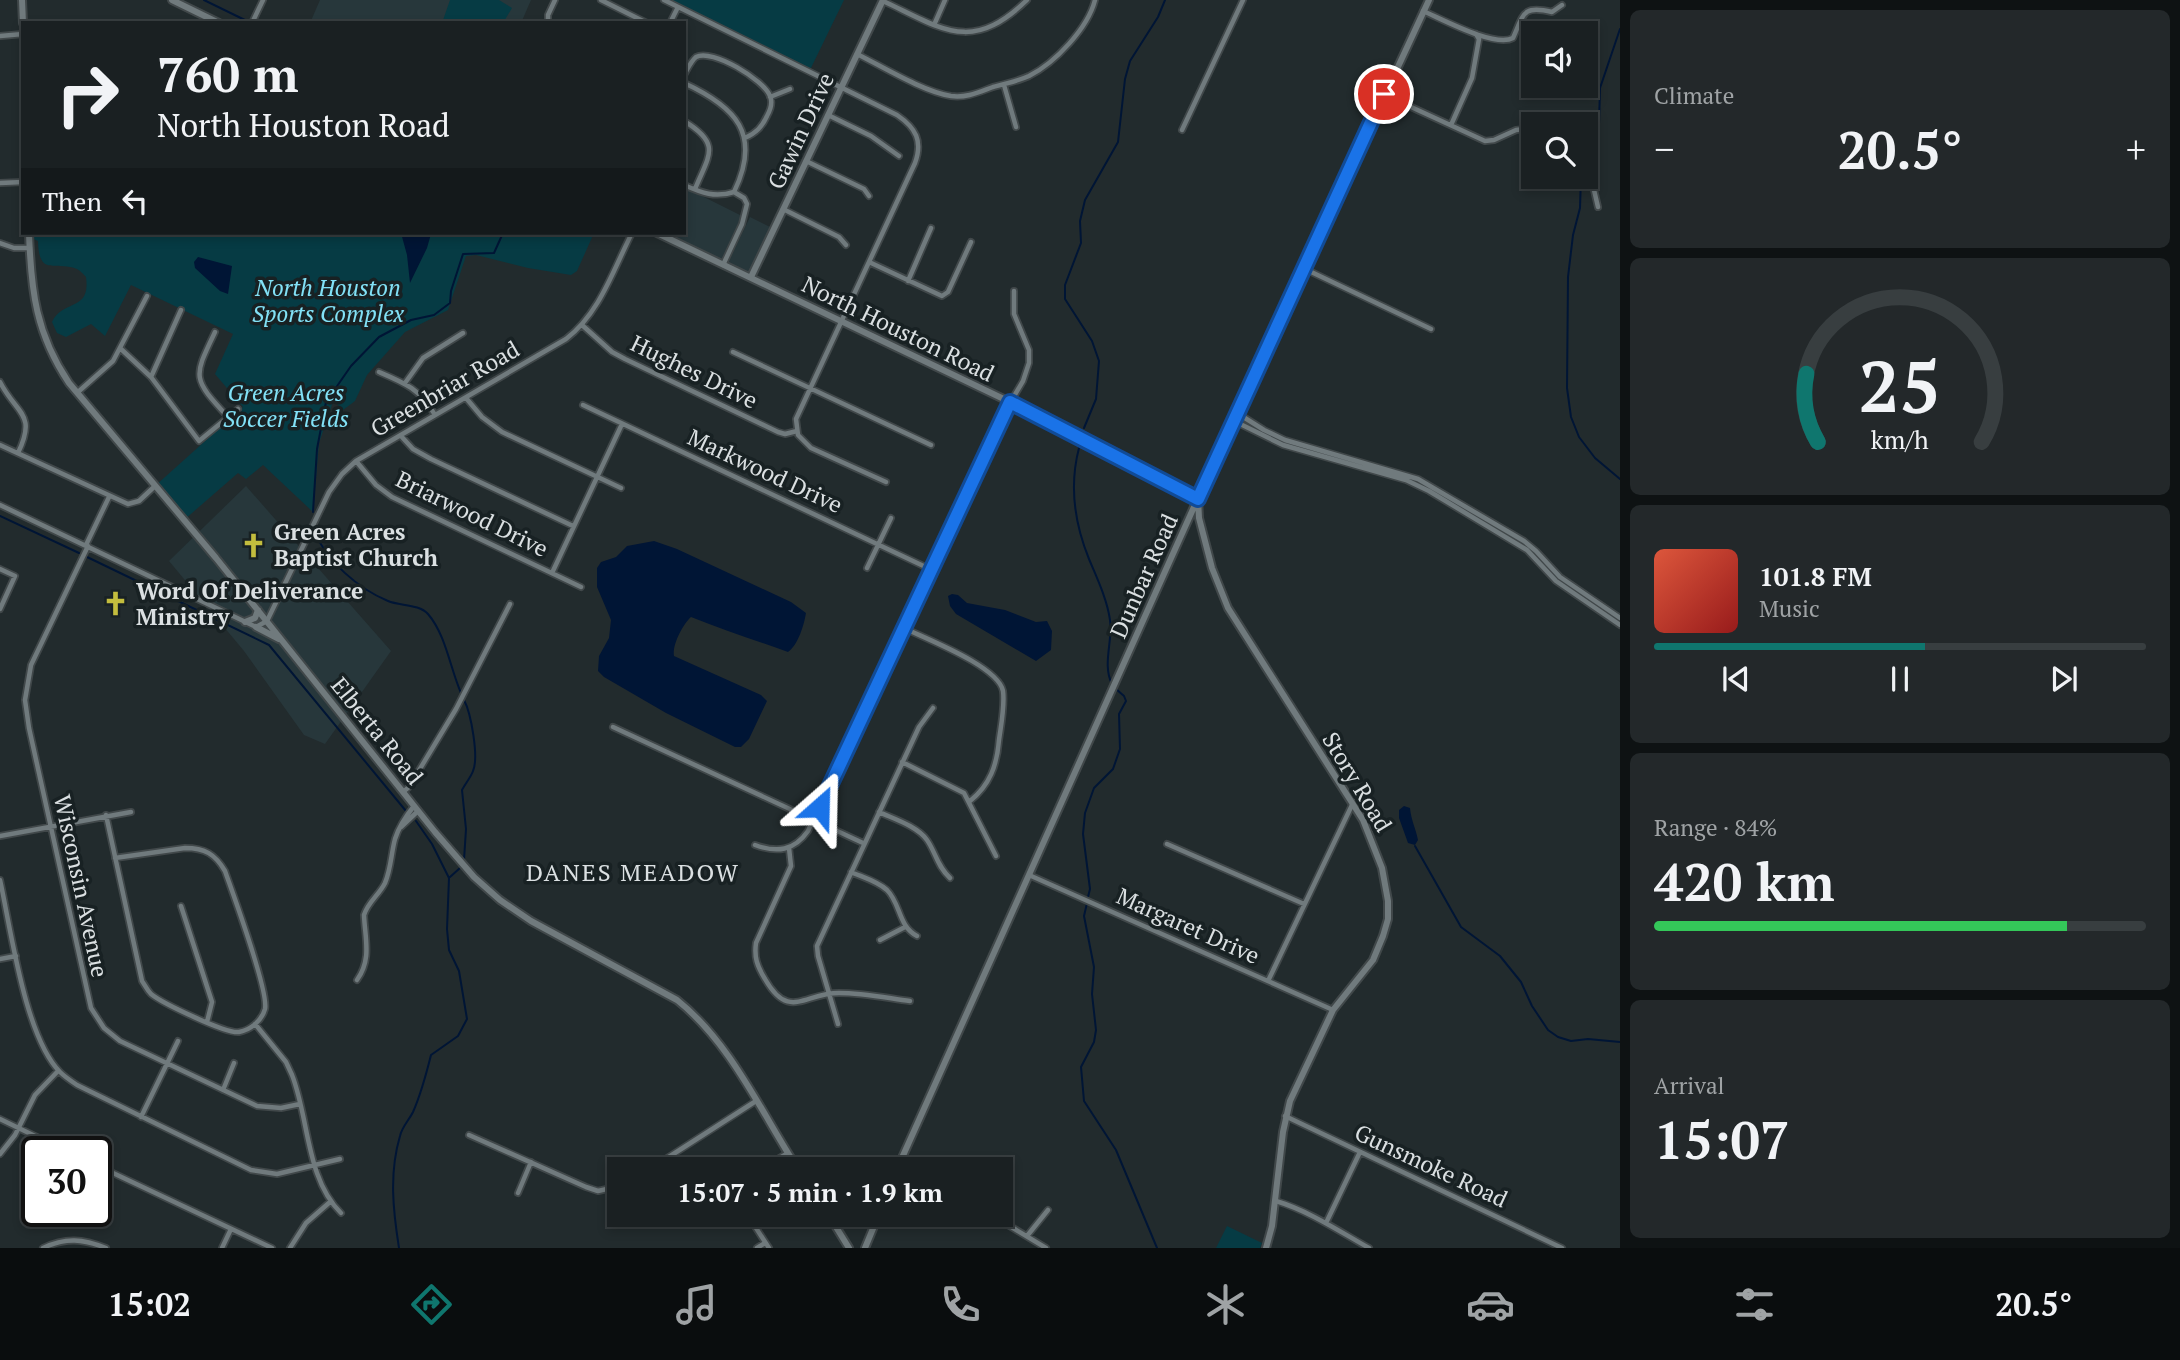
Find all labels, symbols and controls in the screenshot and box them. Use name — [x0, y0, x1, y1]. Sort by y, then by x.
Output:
map controls — [1521, 21, 1598, 189]
button: sound — [1521, 21, 1598, 98]
text: 760 m — [157, 41, 299, 106]
icon: right — [42, 49, 133, 140]
pin — [1354, 64, 1414, 124]
street label: Gawin Drive — [760, 67, 841, 194]
icon: arrive — [1365, 75, 1403, 113]
text: Climate — [1654, 80, 1734, 111]
text: North Houston Road — [157, 104, 450, 146]
button: search — [1521, 112, 1598, 189]
text: 20.5° — [1837, 115, 1963, 184]
text: − — [1654, 124, 1674, 174]
text: + — [2126, 124, 2146, 174]
icon: left — [116, 182, 154, 220]
text: Then — [42, 184, 102, 218]
street label: North Houston Road — [797, 268, 1000, 389]
park label: North Houston Sports Complex — [252, 272, 405, 329]
street label: Hughes Drive — [626, 327, 763, 416]
street label: Greenbriar Road — [365, 333, 525, 444]
text: 25 — [1859, 337, 1941, 434]
park label: Green Acres Soccer Fields — [223, 377, 349, 434]
street label: Markwood Drive — [683, 421, 848, 520]
text: km/h — [1871, 423, 1929, 456]
street label: Briarwood Drive — [391, 463, 553, 564]
street label: Dunbar Road — [1102, 509, 1185, 643]
place label: Green Acres Baptist Church — [274, 516, 438, 573]
church icon: Green Acres Baptist Church — [240, 531, 268, 559]
text: 101.8 FM — [1759, 559, 1872, 593]
place label: Word Of Deliverance Ministry — [136, 575, 363, 632]
church icon: Word Of Deliverance Ministry — [102, 590, 130, 618]
text: Music — [1759, 593, 1820, 624]
icon: previous — [1717, 660, 1755, 698]
icon: pause — [1881, 660, 1919, 698]
icon: next — [2045, 660, 2083, 698]
street label: Elberta Road — [324, 670, 431, 791]
street label: Story Road — [1315, 726, 1400, 838]
position arrow — [783, 770, 857, 844]
street label: Wisconsin Avenue — [47, 792, 116, 980]
text: Range · 84% — [1654, 812, 1777, 843]
text: 420 km — [1654, 847, 1835, 916]
district label: DANES MEADOW — [526, 856, 740, 888]
street label: Margaret Drive — [1112, 880, 1265, 971]
text: Arrival — [1654, 1070, 1725, 1101]
text: 15:07 — [1654, 1105, 1789, 1174]
street label: Gunsmoke Road — [1350, 1117, 1513, 1215]
speed limit sign: 30 — [21, 1136, 112, 1227]
text: 15:07 · 5 min · 1.9 km — [677, 1175, 943, 1209]
icon: directions — [407, 1280, 456, 1329]
icon: music — [672, 1280, 721, 1329]
icon: phone — [936, 1280, 985, 1329]
icon: climate — [1201, 1280, 1250, 1329]
icon: car — [1466, 1280, 1515, 1329]
icon: filters — [1730, 1280, 1779, 1329]
text: 15:02 — [108, 1283, 191, 1325]
text: 20.5° — [1995, 1283, 2072, 1325]

